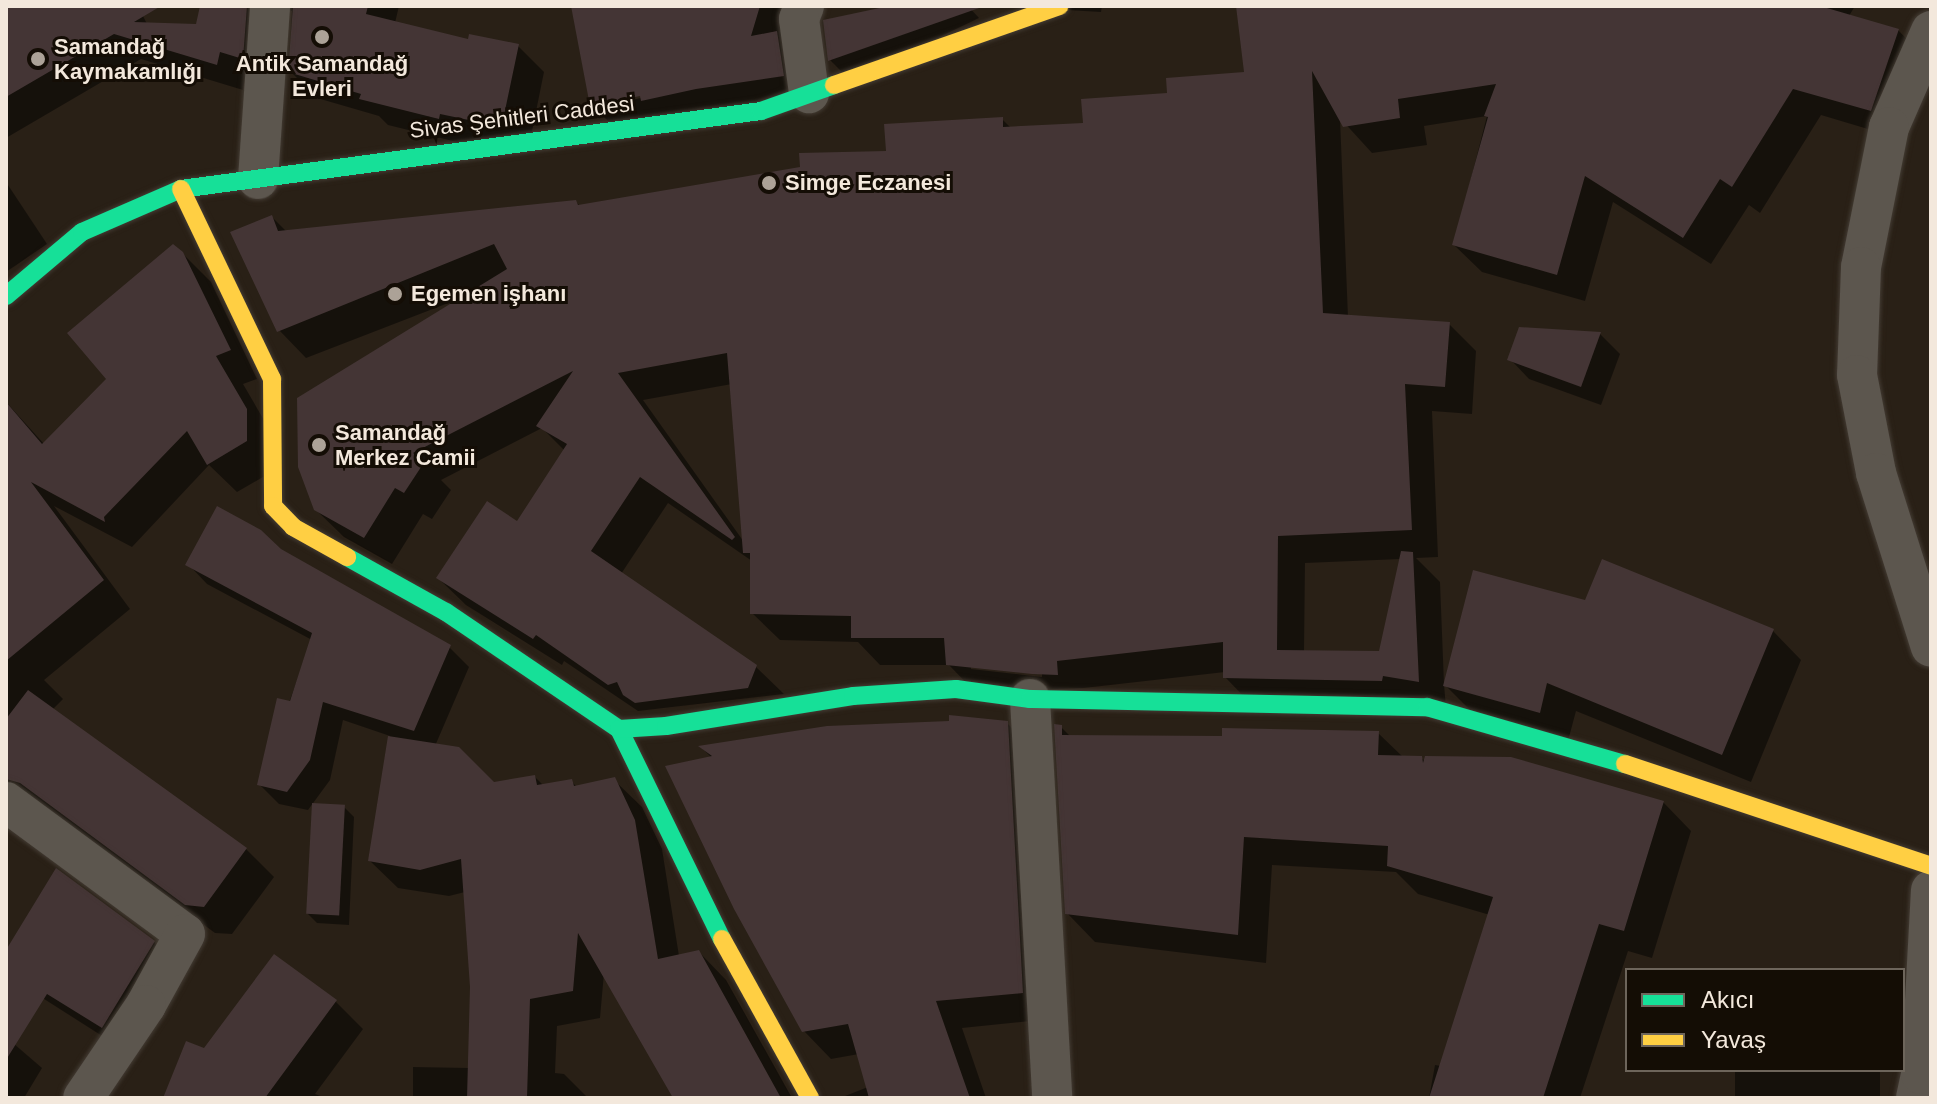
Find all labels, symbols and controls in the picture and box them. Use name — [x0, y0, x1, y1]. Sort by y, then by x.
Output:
marker: Antik Samandağ Evleri — [313, 28, 331, 46]
place label: Samandağ Kaymakamlığı — [54, 33, 202, 84]
marker: Samandağ Kaymakamlığı — [29, 50, 47, 68]
place label: Antik Samandağ Evleri — [236, 50, 408, 102]
street label: Sivas Şehitleri Caddesi — [408, 90, 636, 144]
place label: Simge Eczanesi — [785, 170, 951, 196]
marker: Simge Eczanesi — [760, 174, 778, 192]
place label: Egemen işhanı — [411, 281, 566, 307]
marker: Egemen işhanı — [386, 285, 404, 303]
place label: Samandağ Merkez Camii — [335, 419, 476, 470]
marker: Samandağ Merkez Camii — [310, 436, 328, 454]
legend — [1625, 968, 1905, 1072]
text: Akıcı — [1701, 986, 1754, 1013]
text: Yavaş — [1701, 1026, 1766, 1053]

